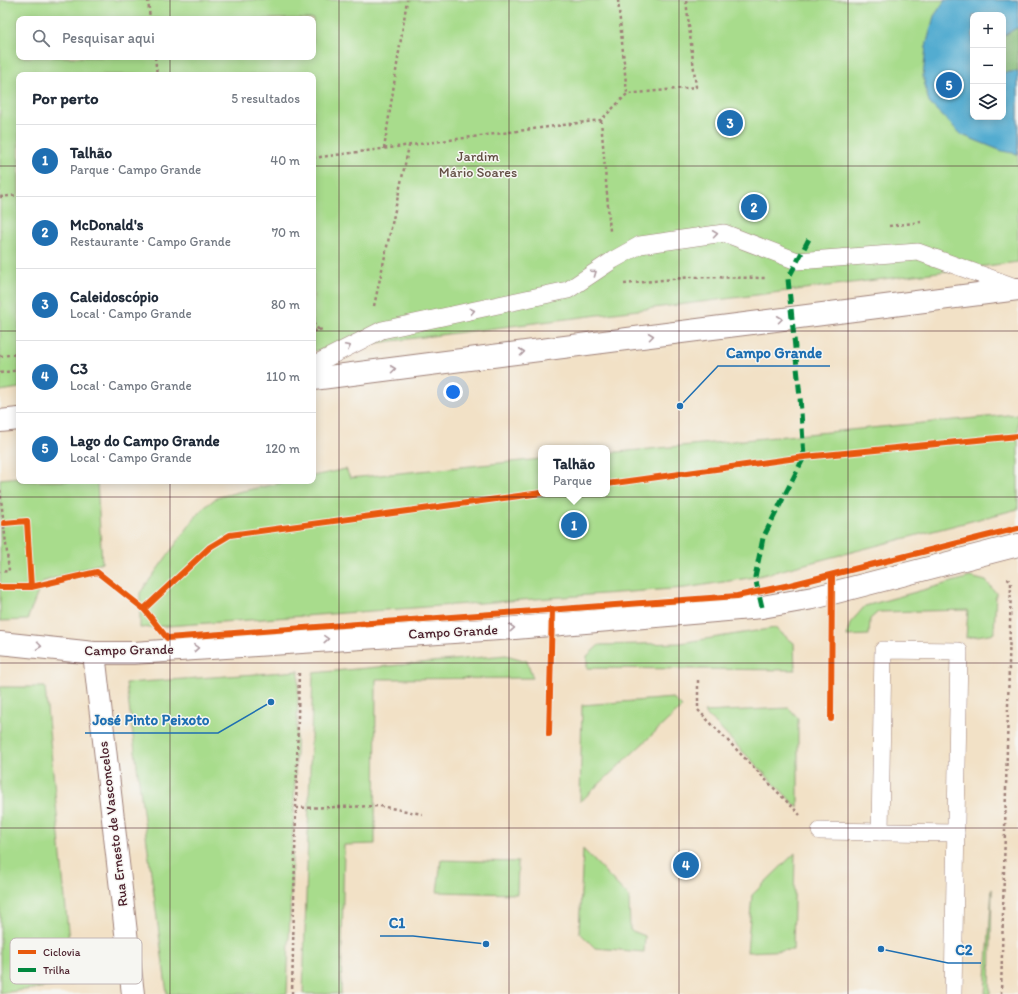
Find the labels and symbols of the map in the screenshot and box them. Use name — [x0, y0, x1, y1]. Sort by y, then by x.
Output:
pin: 5 — [936, 70, 962, 100]
pin: 3 — [717, 108, 743, 138]
park label: Jardim Mário Soares — [439, 148, 517, 181]
pin: 2 — [741, 192, 767, 222]
one-way arrow — [712, 230, 718, 239]
one-way arrow — [590, 270, 597, 278]
one-way arrow — [468, 307, 475, 315]
one-way arrow — [777, 315, 783, 324]
one-way arrow — [648, 332, 654, 341]
callout: Campo Grande — [718, 339, 830, 366]
one-way arrow — [343, 344, 351, 352]
text: Campo Grande — [726, 344, 822, 363]
one-way arrow — [519, 348, 525, 357]
one-way arrow — [390, 364, 396, 373]
your location — [443, 382, 463, 402]
pin: 1 — [561, 510, 587, 540]
street label: Campo Grande — [408, 621, 499, 643]
one-way arrow — [509, 624, 515, 632]
one-way arrow — [323, 635, 329, 644]
street label: Campo Grande — [84, 641, 174, 659]
one-way arrow — [36, 642, 42, 651]
one-way arrow — [193, 644, 199, 653]
callout: José Pinto Peixoto — [85, 706, 218, 733]
text: José Pinto Peixoto — [91, 711, 210, 729]
street label: Rua Ernesto de Vasconcelos — [94, 740, 132, 908]
pin: 4 — [673, 850, 699, 880]
callout: C1 — [380, 909, 413, 936]
text: C1 — [389, 914, 405, 932]
callout: C2 — [948, 936, 981, 963]
legend — [10, 938, 142, 984]
text: C2 — [955, 941, 973, 959]
text: Ciclovia — [43, 946, 81, 959]
text: Trilha — [43, 964, 71, 977]

